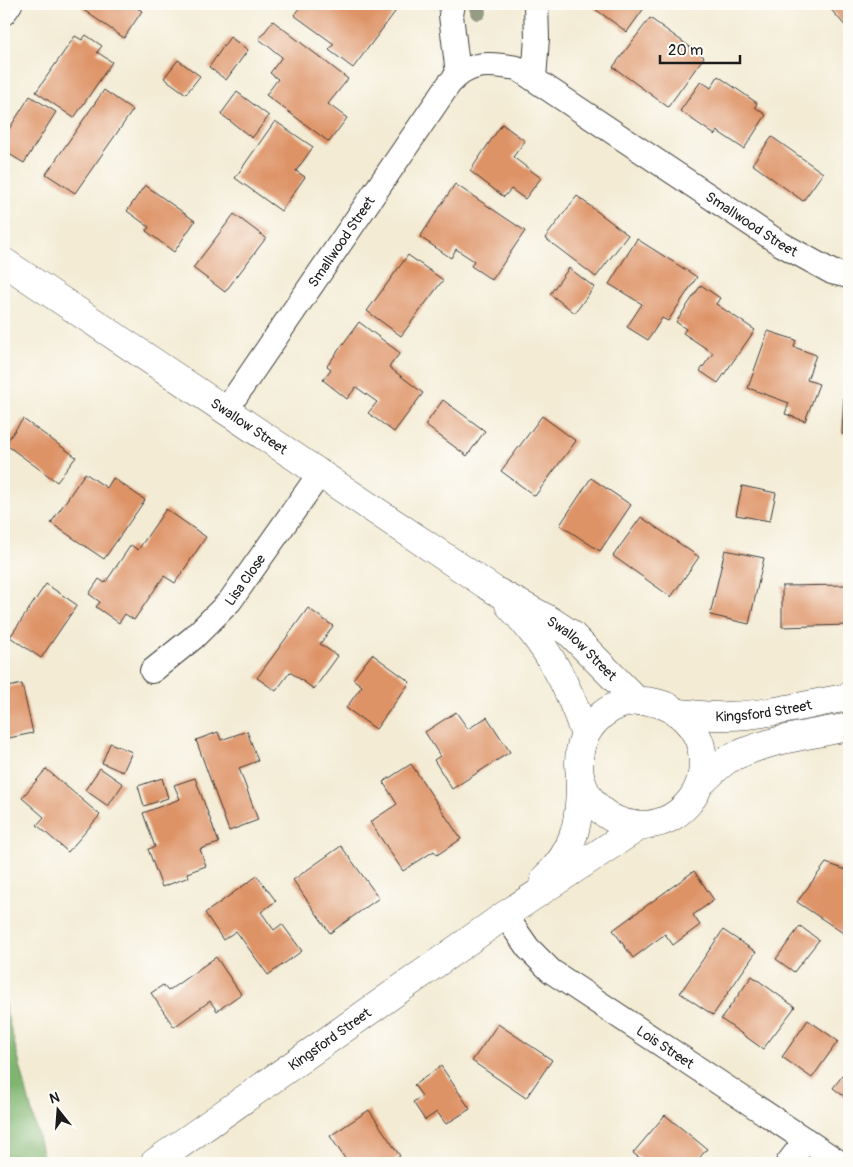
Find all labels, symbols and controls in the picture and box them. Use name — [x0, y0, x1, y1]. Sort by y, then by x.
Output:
scale bar — [660, 32, 740, 64]
text: 20 m — [668, 41, 703, 60]
street label: Smallwood Street — [702, 188, 801, 261]
street label: Smallwood Street — [305, 193, 379, 291]
street label: Swallow Street — [207, 395, 291, 458]
street label: Lisa Close — [221, 551, 269, 609]
street label: Swallow Street — [544, 613, 620, 685]
street label: Kingsford Street — [715, 696, 814, 725]
street label: Kingsford Street — [285, 1004, 375, 1074]
street label: Lois Street — [633, 1022, 697, 1073]
north arrow — [32, 1084, 82, 1134]
text: N — [47, 1089, 61, 1108]

